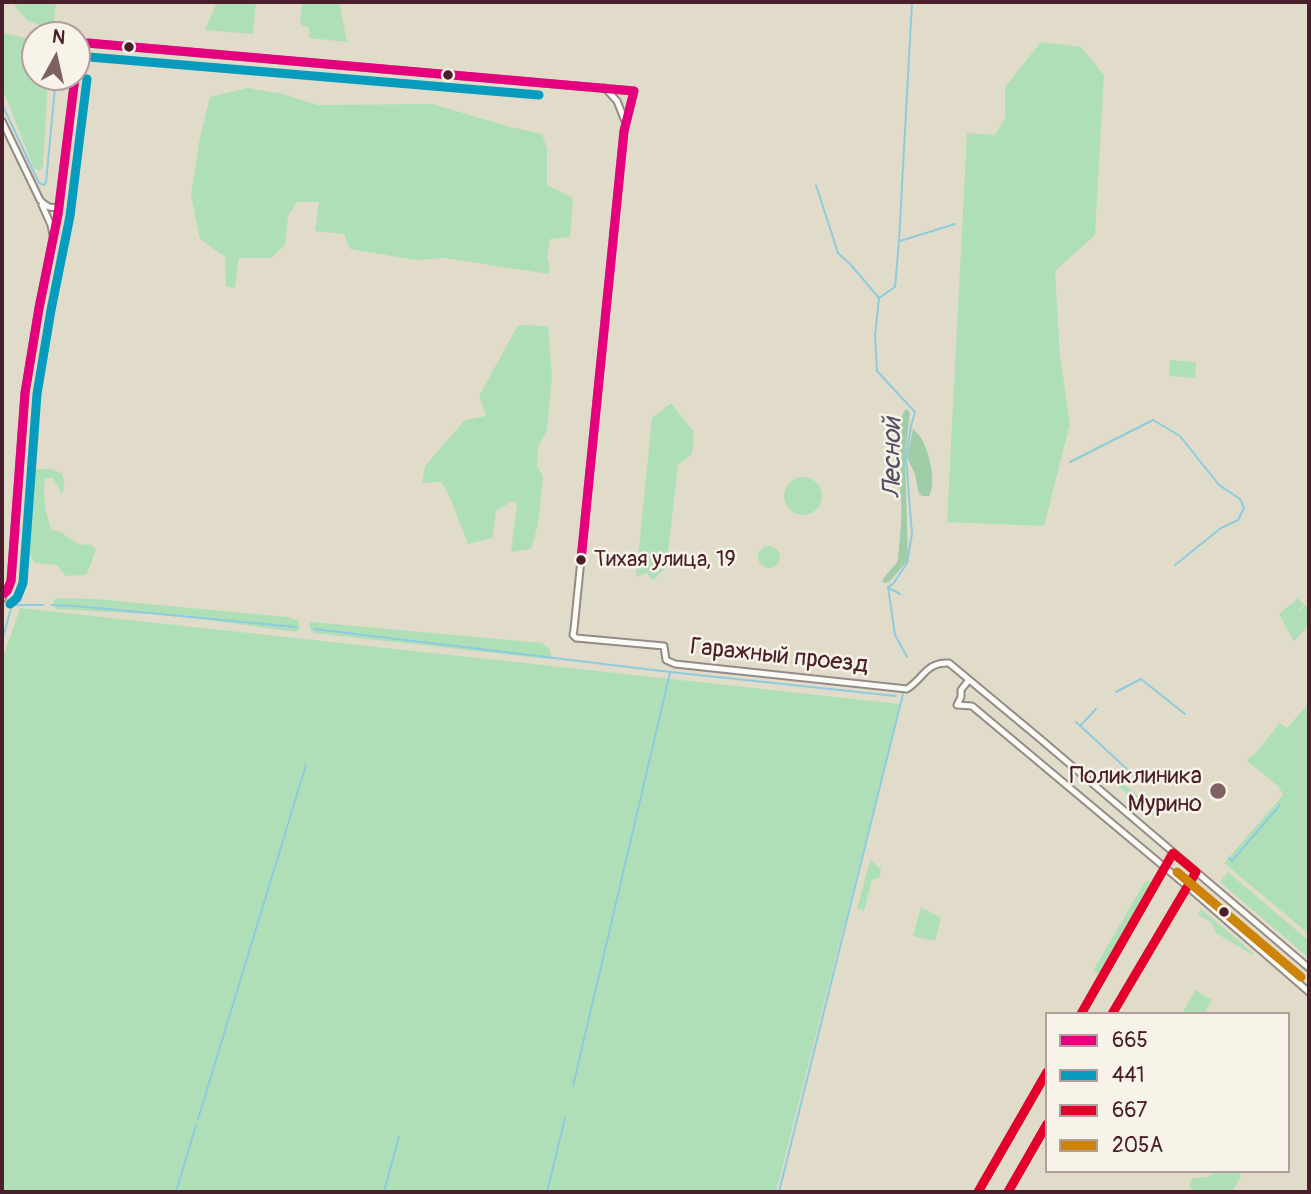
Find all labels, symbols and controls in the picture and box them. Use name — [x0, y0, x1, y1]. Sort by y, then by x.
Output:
north arrow — [21, 21, 91, 91]
text: N — [51, 24, 67, 50]
unlabelled marker — [122, 40, 136, 54]
unlabelled marker — [441, 68, 455, 82]
water label: Лесной — [877, 417, 909, 499]
place label: Тихая улица, 19 — [594, 547, 736, 573]
marker: Тихая улица, 19 — [574, 553, 588, 567]
street label: Гаражный проезд — [689, 633, 869, 681]
place label: Поликлиника Мурино — [1070, 763, 1202, 819]
marker: Поликлиника Мурино — [1208, 781, 1228, 801]
unlabelled marker — [1217, 905, 1231, 919]
legend — [1045, 1012, 1290, 1173]
text: 665 — [1112, 1027, 1148, 1054]
text: 441 — [1112, 1062, 1145, 1089]
text: 667 — [1112, 1097, 1147, 1124]
text: 205А — [1112, 1132, 1163, 1159]

